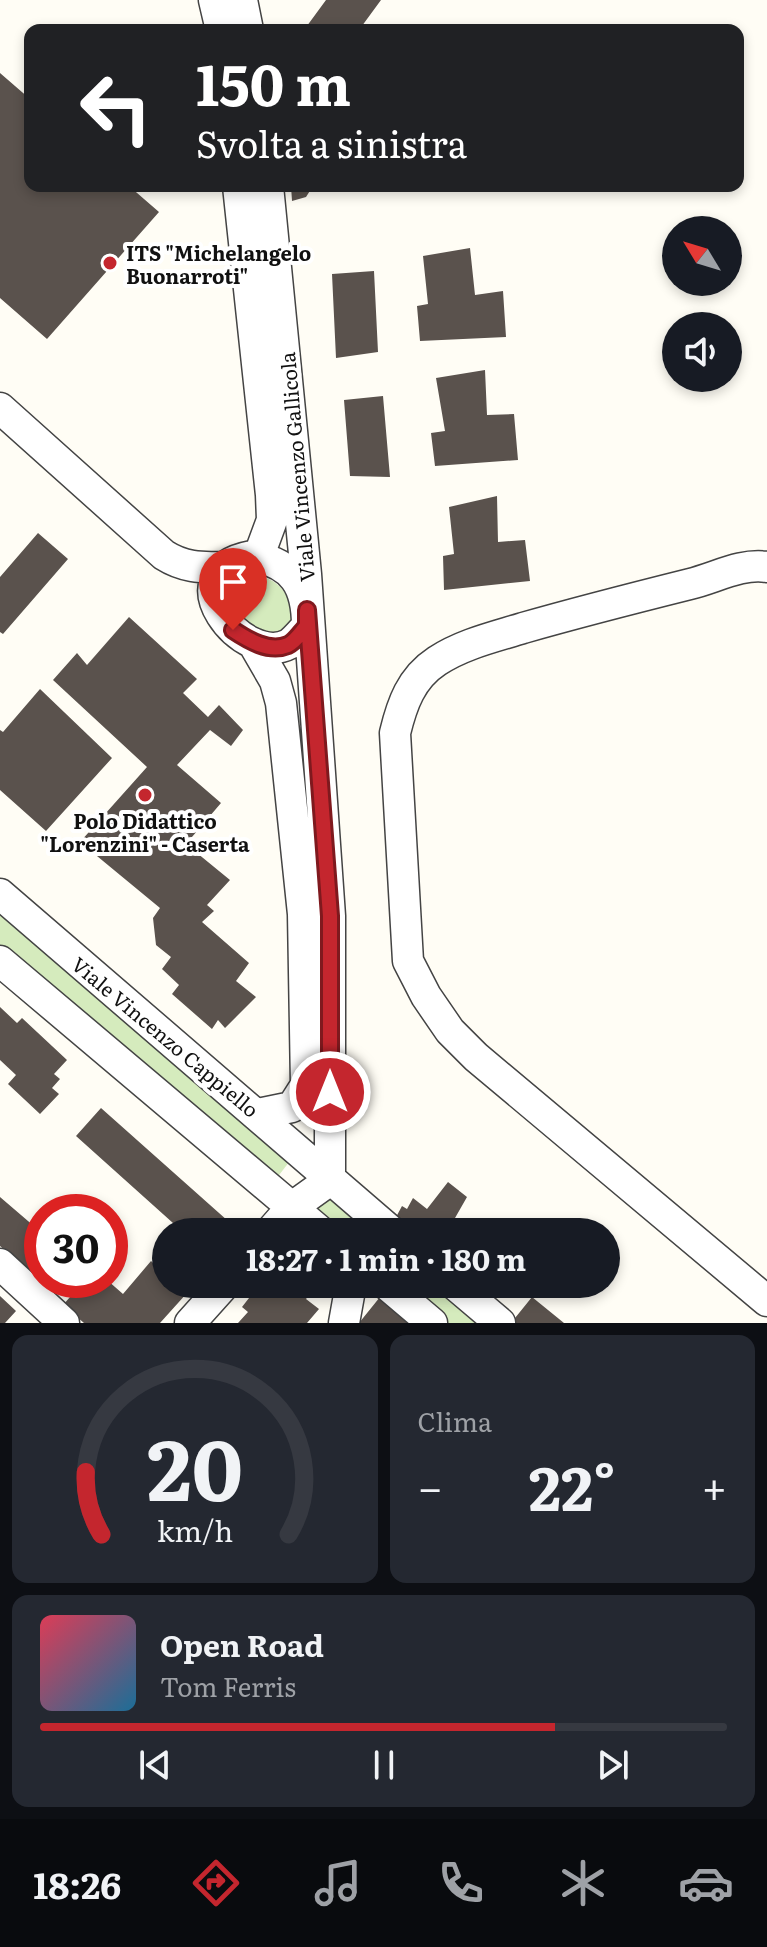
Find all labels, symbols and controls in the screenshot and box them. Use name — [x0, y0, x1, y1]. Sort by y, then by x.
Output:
text: 150 m — [196, 40, 351, 123]
icon: left — [64, 56, 168, 160]
text: Svolta a sinistra — [196, 116, 467, 169]
north arrow — [662, 216, 742, 296]
map controls — [662, 216, 742, 392]
place label: ITS "Michelangelo Buonarroti" — [126, 237, 311, 290]
marker: ITS "Michelangelo Buonarroti" — [101, 254, 119, 272]
button: sound — [662, 312, 742, 392]
street label: Viale Vincenzo Gallicola — [271, 351, 321, 583]
pin — [199, 548, 267, 630]
icon: arrive — [211, 560, 255, 604]
marker: Polo Didattico "Lorenzini" - Caserta — [136, 786, 154, 804]
place label: Polo Didattico "Lorenzini" - Caserta — [40, 805, 250, 858]
street label: Viale Vincenzo Cappiello — [66, 949, 266, 1123]
position arrow — [288, 1050, 372, 1134]
speed limit sign: 30 — [24, 1194, 128, 1298]
text: 18:27 · 1 min · 180 m — [246, 1236, 526, 1280]
text: Clima — [418, 1401, 492, 1440]
text: 20 — [147, 1403, 243, 1527]
text: 22° — [529, 1440, 616, 1529]
text: − — [418, 1452, 443, 1518]
text: + — [701, 1452, 727, 1518]
text: km/h — [157, 1508, 233, 1551]
text: Open Road — [160, 1622, 324, 1666]
text: Tom Ferris — [160, 1666, 296, 1705]
icon: previous — [133, 1743, 177, 1787]
icon: pause — [362, 1743, 406, 1787]
icon: next — [591, 1743, 635, 1787]
icon: directions — [188, 1855, 244, 1911]
icon: music — [310, 1855, 366, 1911]
icon: phone — [433, 1855, 489, 1911]
icon: climate — [555, 1855, 611, 1911]
icon: car — [678, 1855, 734, 1911]
text: 18:26 — [33, 1857, 121, 1910]

